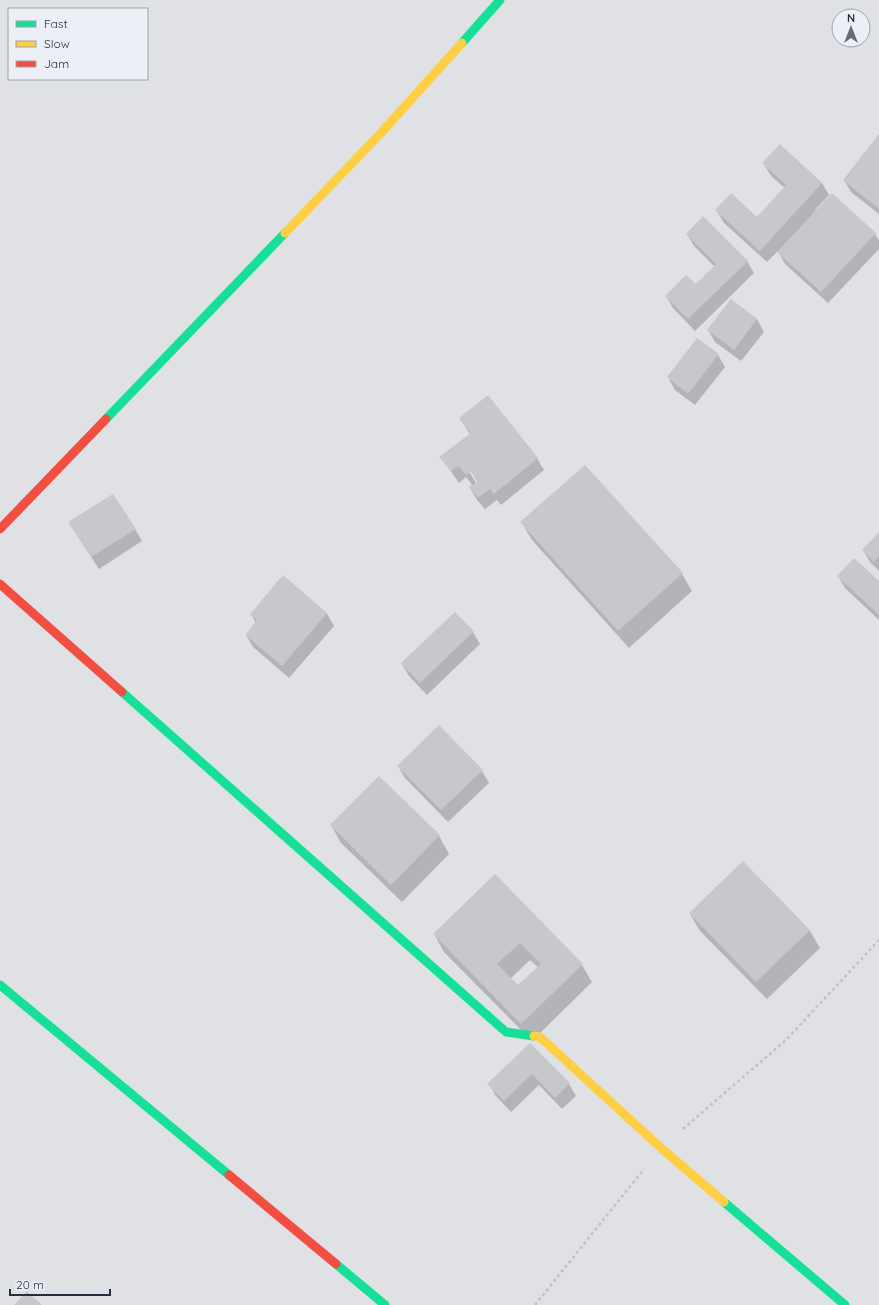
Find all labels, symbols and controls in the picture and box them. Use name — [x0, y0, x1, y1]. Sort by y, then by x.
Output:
legend — [8, 8, 148, 80]
north arrow — [831, 8, 871, 48]
text: N — [847, 11, 855, 25]
text: Fast — [44, 16, 68, 31]
text: Slow — [44, 36, 70, 51]
text: Jam — [44, 56, 69, 71]
scale bar — [10, 1271, 110, 1297]
text: 20 m — [16, 1277, 44, 1292]

